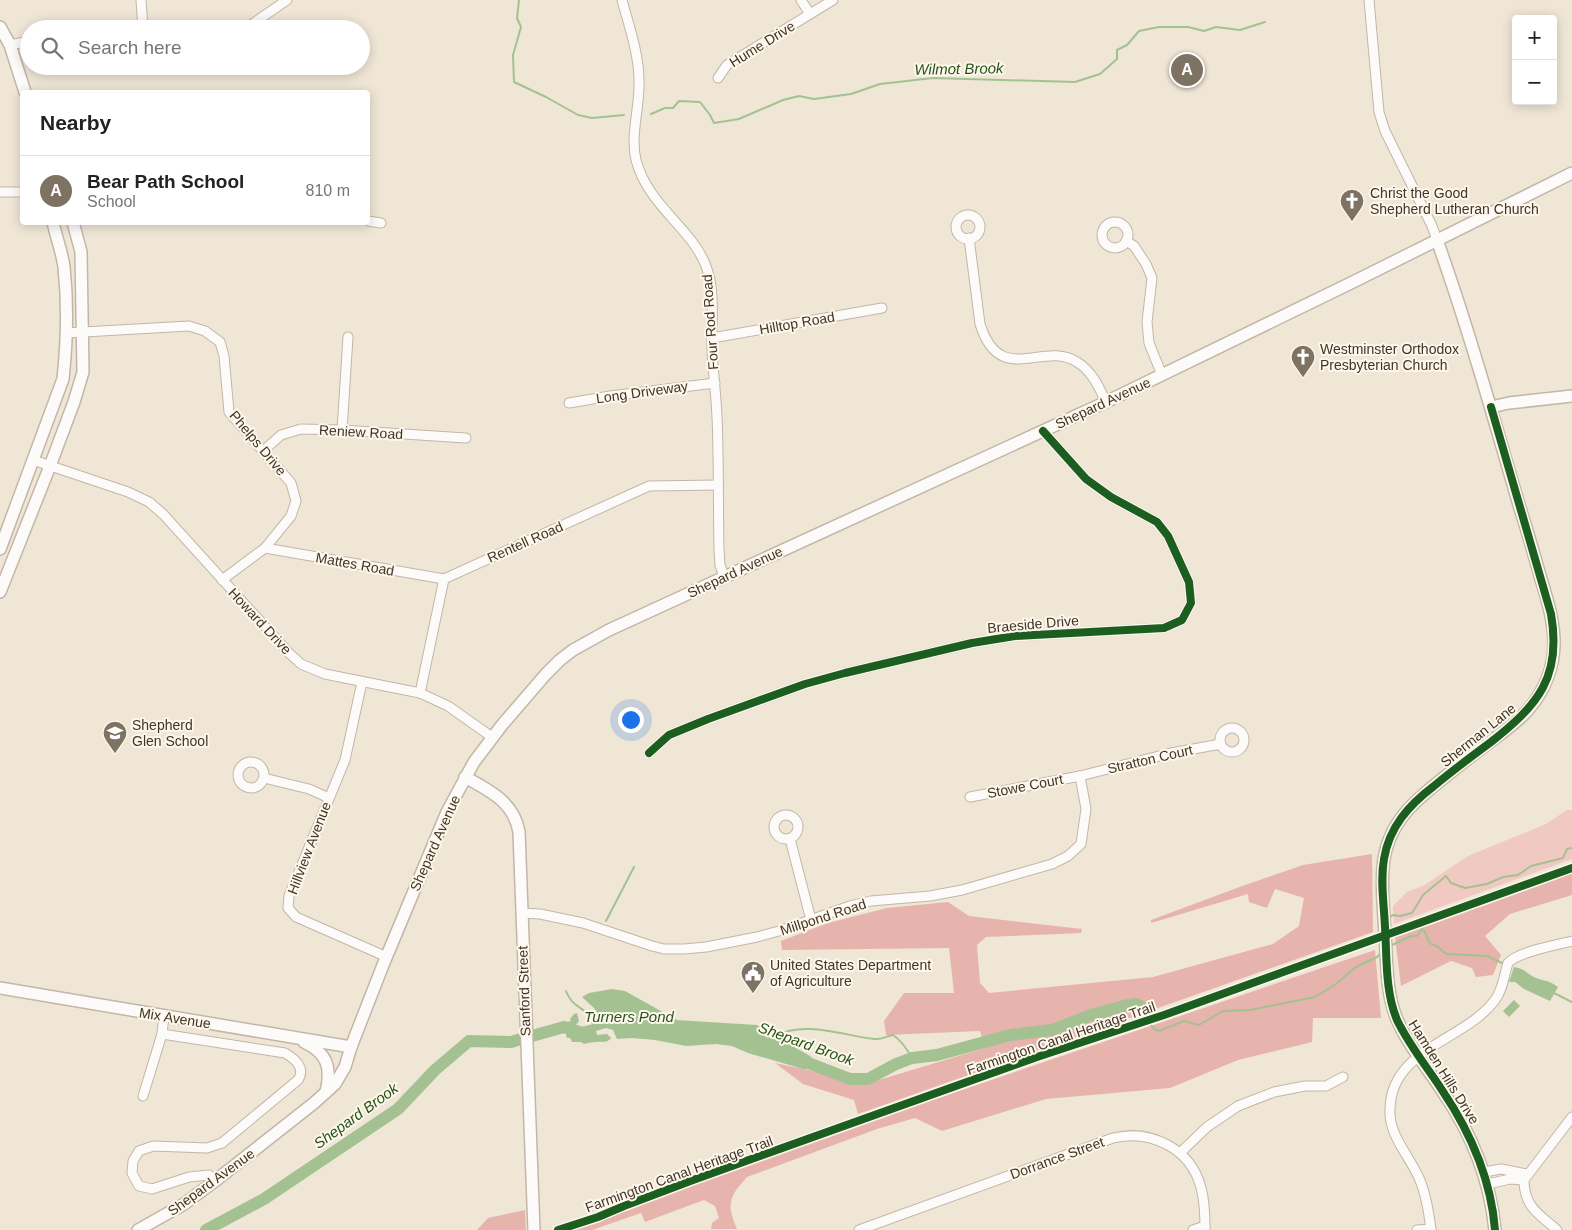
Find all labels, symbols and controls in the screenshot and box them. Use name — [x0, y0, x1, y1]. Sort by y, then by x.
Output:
map controls — [1512, 15, 1557, 105]
button: + — [1512, 15, 1557, 60]
street label: Hume Drive — [726, 18, 798, 70]
search box — [20, 20, 370, 75]
icon: search — [38, 34, 66, 62]
text: Search here — [78, 37, 182, 58]
pin: A — [1171, 51, 1203, 89]
water label: Wilmot Brook — [914, 59, 1005, 78]
button: − — [1512, 60, 1557, 105]
text: Nearby — [40, 111, 111, 134]
text: Bear Path School — [87, 171, 244, 192]
text: A — [50, 182, 62, 199]
text: 810 m — [306, 182, 350, 199]
place label: Christ the Good Shepherd Lutheran Church — [1370, 185, 1539, 217]
church icon: Christ the Good Shepherd Lutheran Church — [1339, 188, 1365, 222]
text: School — [87, 193, 136, 210]
street label: Four Rod Road — [699, 274, 721, 370]
street label: Hilltop Road — [758, 308, 836, 338]
place label: Westminster Orthodox Presbyterian Church — [1320, 341, 1459, 373]
church icon: Westminster Orthodox Presbyterian Church — [1290, 344, 1316, 378]
street label: Shepard Avenue — [1053, 374, 1153, 432]
street label: Long Driveway — [595, 378, 689, 406]
street label: Phelps Drive — [226, 407, 290, 479]
street label: Reniew Road — [319, 422, 403, 442]
street label: Rentell Road — [485, 518, 565, 566]
street label: Shepard Avenue — [685, 543, 785, 601]
street label: Mattes Road — [315, 549, 395, 579]
street label: Howard Drive — [225, 585, 295, 658]
street label: Braeside Drive — [987, 612, 1080, 636]
street label: Sherman Lane — [1437, 700, 1519, 770]
your location — [618, 707, 644, 733]
place label: Shepherd Glen School — [132, 717, 208, 749]
school or university icon: Shepherd Glen School — [102, 720, 128, 754]
street label: Stratton Court — [1106, 741, 1194, 777]
street label: Stowe Court — [986, 771, 1064, 801]
street label: Shepard Avenue — [407, 792, 463, 893]
street label: Hillview Avenue — [284, 799, 334, 897]
street label: Millpond Road — [778, 896, 868, 938]
street label: Sanford Street — [514, 946, 534, 1036]
place label: United States Department of Agriculture — [770, 957, 931, 989]
public building icon: United States Department of Agriculture — [740, 960, 766, 994]
street label: Farmington Canal Heritage Trail — [965, 998, 1157, 1078]
street label: Mix Avenue — [138, 1004, 212, 1032]
water label: Turners Pond — [584, 1008, 675, 1025]
street label: Hamden Hills Drive — [1405, 1017, 1483, 1127]
water label: Shepard Brook — [756, 1018, 857, 1069]
water label: Shepard Brook — [310, 1078, 402, 1152]
street label: Farmington Canal Heritage Trail — [583, 1133, 775, 1215]
street label: Dorrance Street — [1008, 1134, 1106, 1182]
street label: Shepard Avenue — [165, 1145, 258, 1219]

